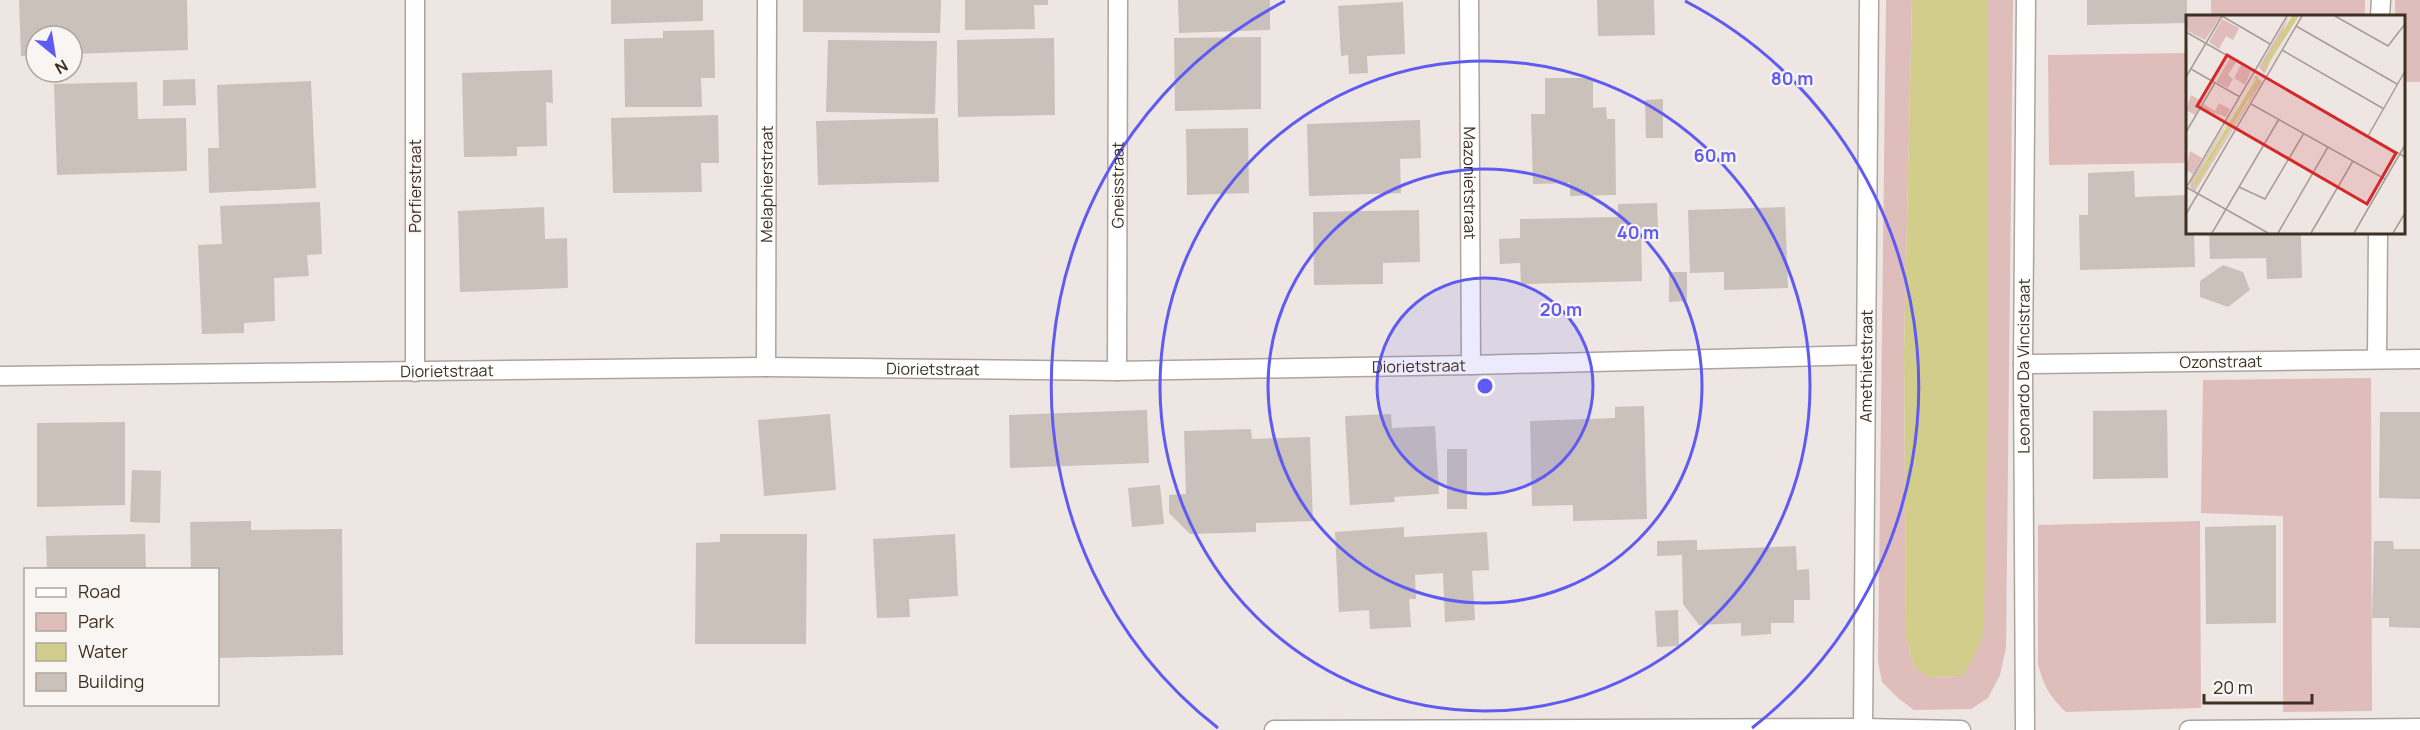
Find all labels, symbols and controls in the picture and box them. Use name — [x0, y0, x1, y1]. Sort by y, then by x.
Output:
inset map — [2186, 15, 2405, 234]
north arrow — [24, 24, 84, 84]
text: N — [51, 55, 72, 79]
text: 80 m — [1771, 66, 1813, 90]
street label: Melaphierstraat — [755, 125, 778, 243]
street label: Mazonietstraat — [1459, 126, 1481, 240]
street label: Porfierstraat — [404, 139, 426, 233]
street label: Gneisstraat — [1106, 142, 1129, 228]
text: 60 m — [1694, 143, 1736, 167]
text: 40 m — [1617, 220, 1659, 244]
street label: Leonardo Da Vincistraat — [2012, 278, 2035, 454]
text: 20 m — [1540, 297, 1582, 321]
street label: Amethietstraat — [1855, 309, 1877, 423]
street label: Ozonstraat — [2179, 350, 2263, 373]
street label: Diorietstraat — [1372, 354, 1466, 378]
street label: Diorietstraat — [886, 357, 980, 380]
street label: Diorietstraat — [400, 359, 494, 382]
centre of rings — [1475, 376, 1495, 396]
legend — [24, 568, 219, 706]
text: Road — [78, 579, 121, 603]
text: Park — [78, 609, 115, 633]
text: Water — [78, 639, 128, 663]
scale bar — [2204, 667, 2312, 705]
text: Building — [78, 669, 144, 693]
text: 20 m — [2213, 675, 2253, 699]

